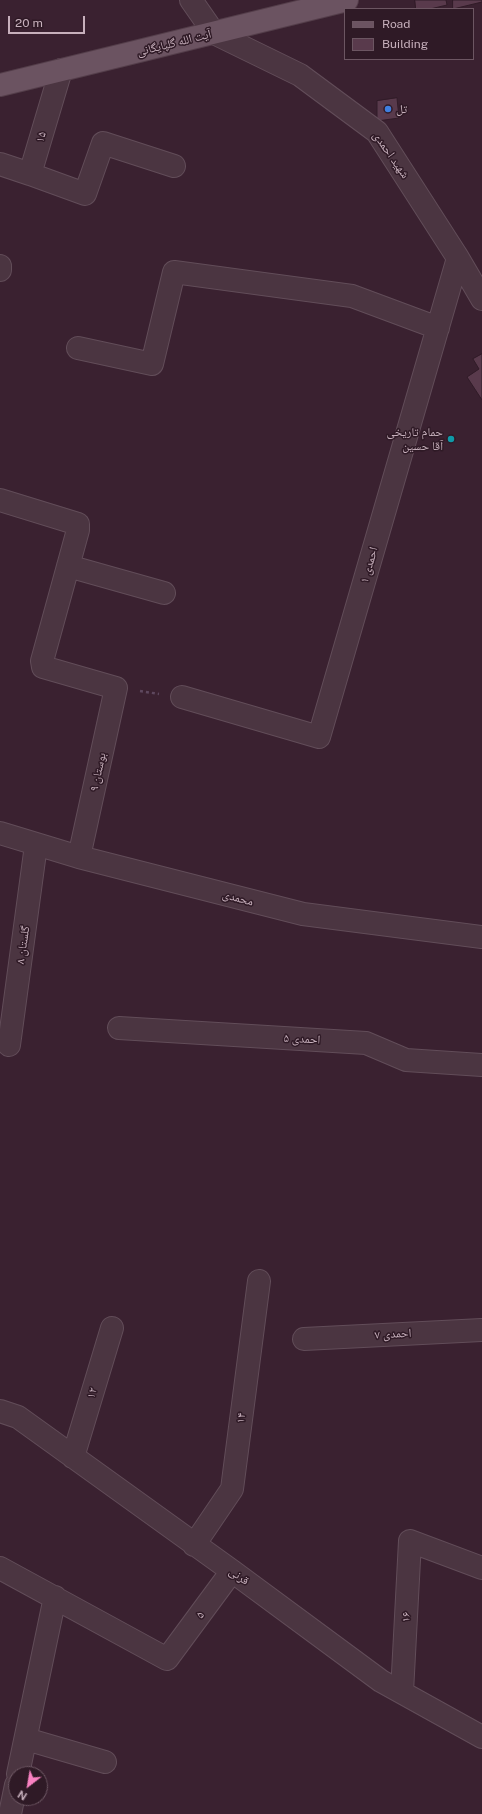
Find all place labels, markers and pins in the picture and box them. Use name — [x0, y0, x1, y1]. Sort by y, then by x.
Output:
place label: تل — [396, 102, 407, 116]
marker: تل — [383, 104, 393, 114]
place label: حمام تاریخی آقا حسین — [386, 425, 443, 453]
marker: حمام تاریخی آقا حسین — [446, 434, 456, 444]

